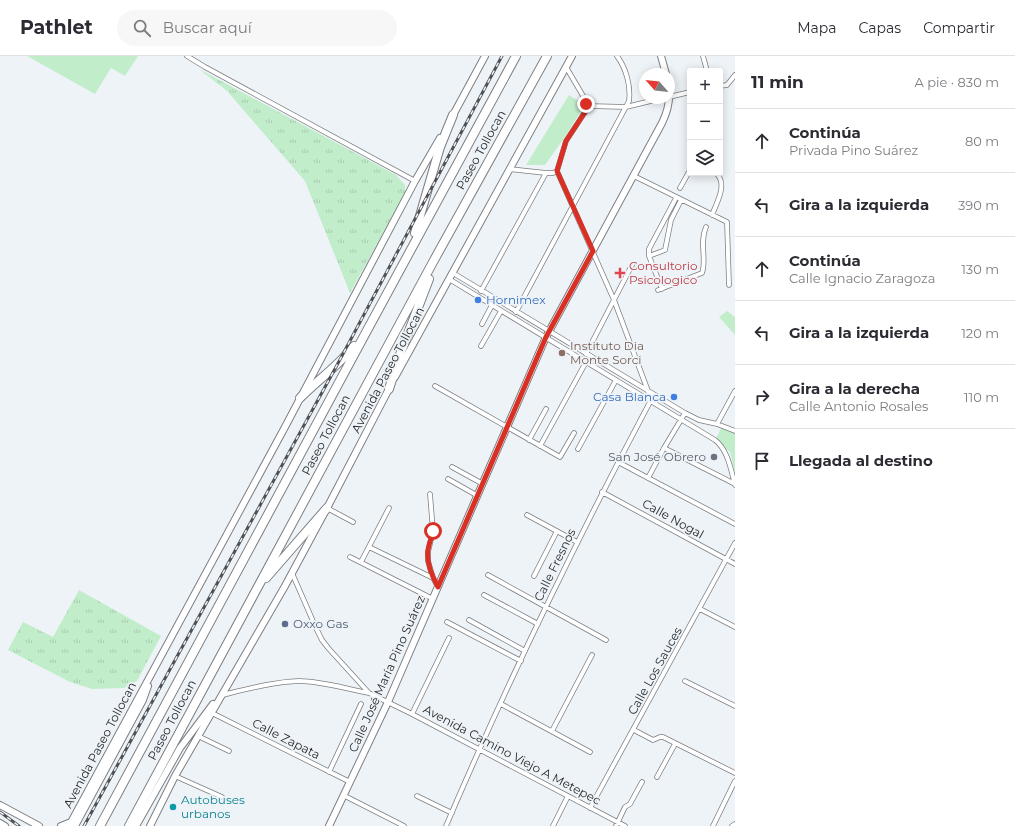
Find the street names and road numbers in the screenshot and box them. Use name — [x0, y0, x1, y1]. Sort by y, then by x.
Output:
street label: Paseo Tollocan — [452, 107, 509, 192]
street label: Avenida Paseo Tollocan — [348, 304, 427, 435]
street label: Paseo Tollocan — [298, 392, 353, 478]
street label: Calle Nogal — [640, 495, 707, 542]
street label: Calle Fresnos — [530, 526, 579, 604]
street label: Calle José María Pino Suárez — [345, 593, 428, 754]
street label: Calle Los Sauces — [624, 624, 685, 717]
street label: Paseo Tollocan — [144, 677, 199, 763]
street label: Avenida Paseo Tollocan — [60, 679, 139, 810]
street label: Avenida Camino Viejo A Metepec — [421, 701, 604, 808]
street label: Calle Zapata — [250, 715, 323, 762]

